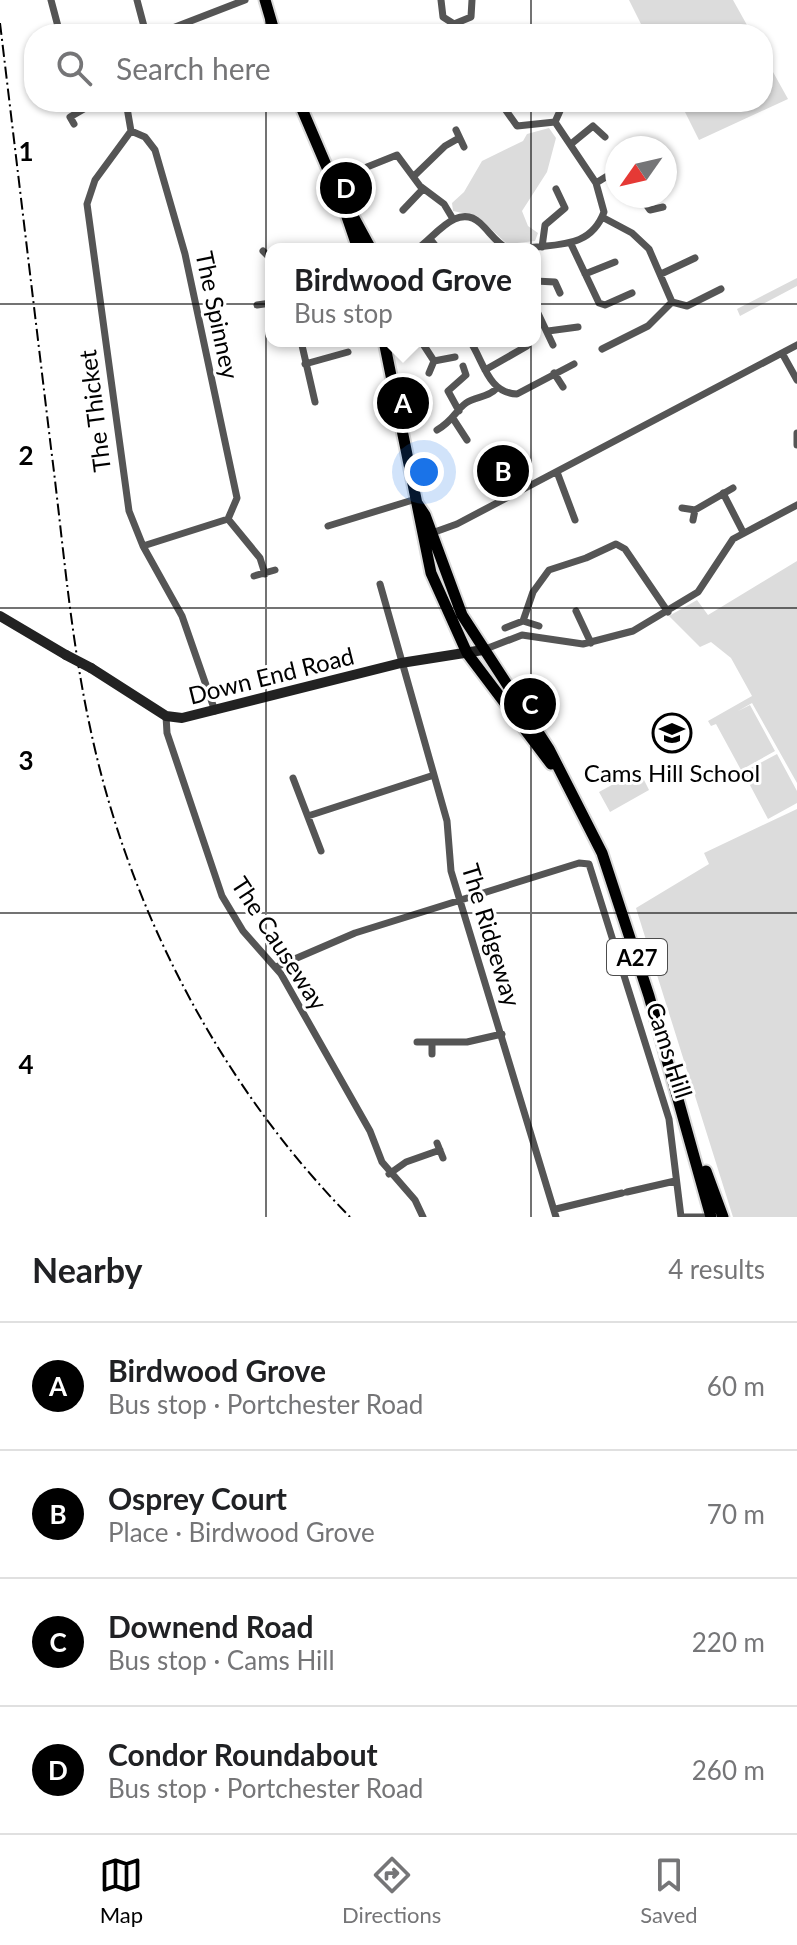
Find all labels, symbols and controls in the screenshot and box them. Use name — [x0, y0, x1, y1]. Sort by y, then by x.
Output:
search box — [24, 24, 773, 112]
icon: search — [52, 46, 96, 90]
text: Search here — [116, 50, 271, 86]
text: 1 — [18, 135, 34, 167]
north arrow — [605, 136, 677, 208]
pin: D — [320, 158, 372, 218]
popup — [265, 243, 541, 347]
street label: The Spinney — [190, 249, 246, 382]
text: Birdwood Grove — [294, 261, 512, 297]
text: Bus stop — [294, 297, 393, 329]
street label: The Thicket — [72, 348, 116, 474]
pin: A — [377, 373, 429, 433]
text: 2 — [18, 439, 34, 471]
pin: B — [477, 441, 529, 501]
your location — [404, 452, 444, 492]
street label: Down End Road — [185, 640, 357, 710]
pin: C — [504, 674, 556, 734]
school or university icon: Cams Hill School — [651, 712, 693, 754]
text: 3 — [18, 744, 34, 776]
place label: Cams Hill School — [584, 758, 760, 787]
street label: The Ridgeway — [457, 860, 528, 1011]
street label: The Causeway — [226, 871, 334, 1016]
road number: A27 — [607, 939, 667, 975]
street label: Cams Hill — [641, 998, 699, 1102]
text: 4 — [18, 1048, 34, 1080]
text: Nearby — [32, 1249, 143, 1290]
text: 4 results — [668, 1253, 765, 1285]
text: Birdwood Grove — [108, 1352, 326, 1388]
text: A — [49, 1370, 67, 1402]
text: 60 m — [707, 1370, 765, 1402]
text: Bus stop · Portchester Road — [108, 1388, 423, 1420]
text: Osprey Court — [108, 1480, 287, 1516]
text: B — [49, 1498, 67, 1530]
text: 70 m — [707, 1498, 765, 1530]
text: Place · Birdwood Grove — [108, 1516, 375, 1548]
text: Downend Road — [108, 1608, 314, 1644]
text: C — [49, 1626, 67, 1658]
text: 220 m — [692, 1626, 765, 1658]
text: Bus stop · Cams Hill — [108, 1644, 335, 1676]
text: Condor Roundabout — [108, 1736, 378, 1772]
text: D — [48, 1754, 68, 1786]
text: 260 m — [692, 1754, 765, 1786]
text: Bus stop · Portchester Road — [108, 1772, 423, 1804]
tab: Map — [99, 1853, 143, 1928]
tab: Directions — [342, 1853, 441, 1928]
tab: Saved — [640, 1853, 698, 1928]

